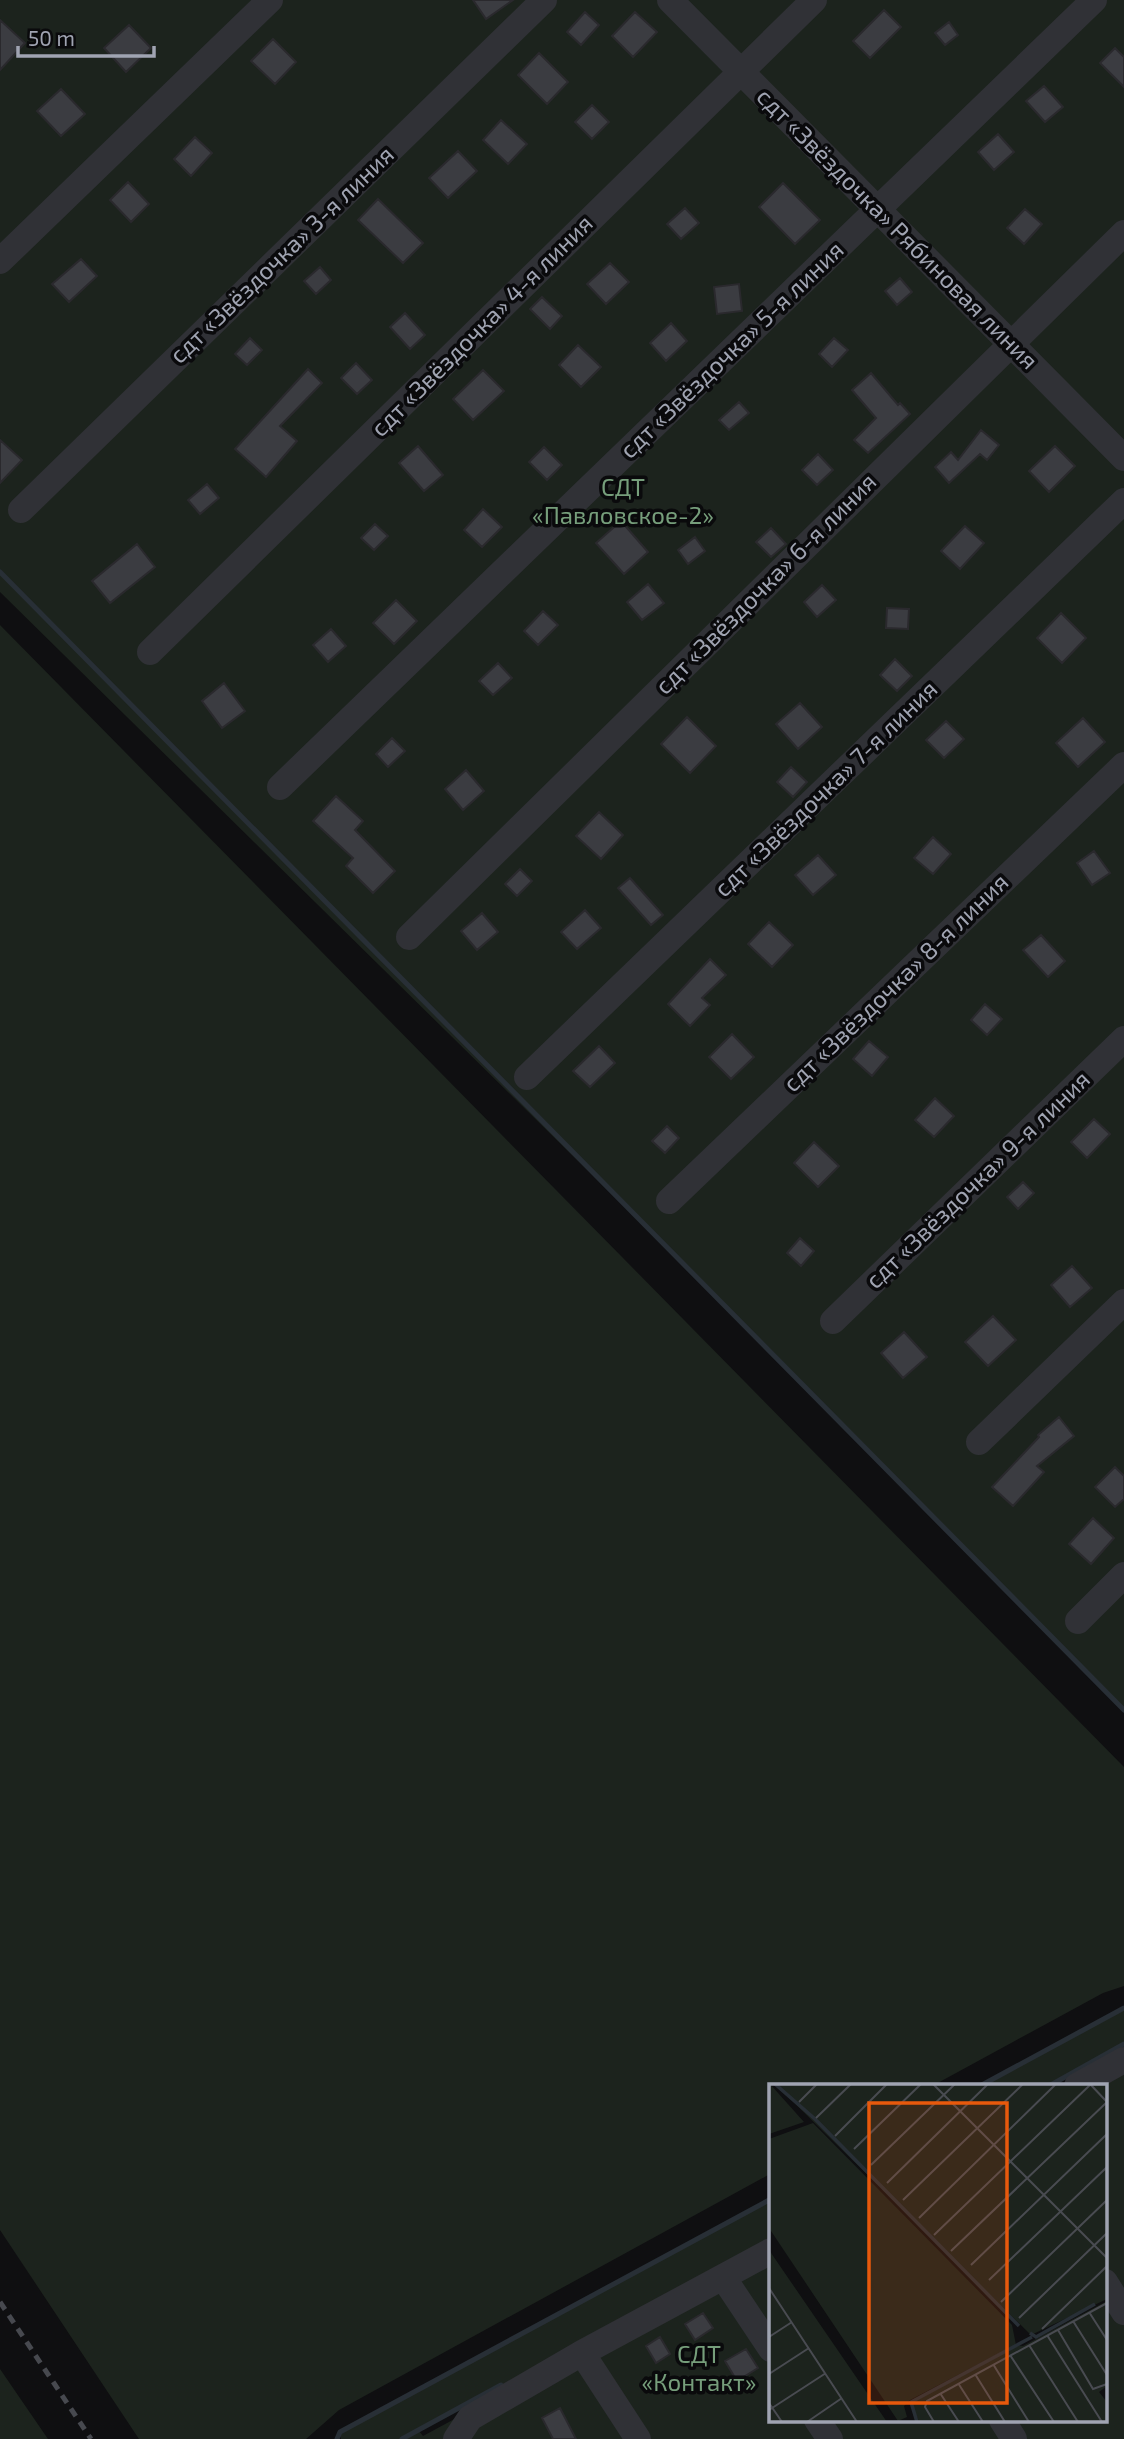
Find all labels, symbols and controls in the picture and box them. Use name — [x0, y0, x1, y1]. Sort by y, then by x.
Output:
scale bar — [18, 14, 154, 58]
text: 50 m — [28, 25, 75, 50]
street label: сдт «Звёздочка» Рябиновая линия — [751, 81, 1045, 375]
street label: сдт «Звёздочка» 3-я линия — [163, 139, 399, 369]
street label: сдт «Звёздочка» 4-я линия — [364, 208, 598, 442]
street label: сдт «Звёздочка» 5-я линия — [613, 234, 849, 464]
street label: сдт «Звёздочка» 6-я линия — [648, 466, 882, 700]
park label: СДТ «Павловское-2» — [532, 472, 714, 529]
street label: сдт «Звёздочка» 7-я линия — [707, 674, 943, 902]
street label: сдт «Звёздочка» 8-я линия — [776, 867, 1014, 1097]
street label: сдт «Звёздочка» 9-я линия — [859, 1064, 1095, 1294]
inset map — [769, 2084, 1106, 2422]
park label: СДТ «Контакт» — [642, 2339, 756, 2396]

